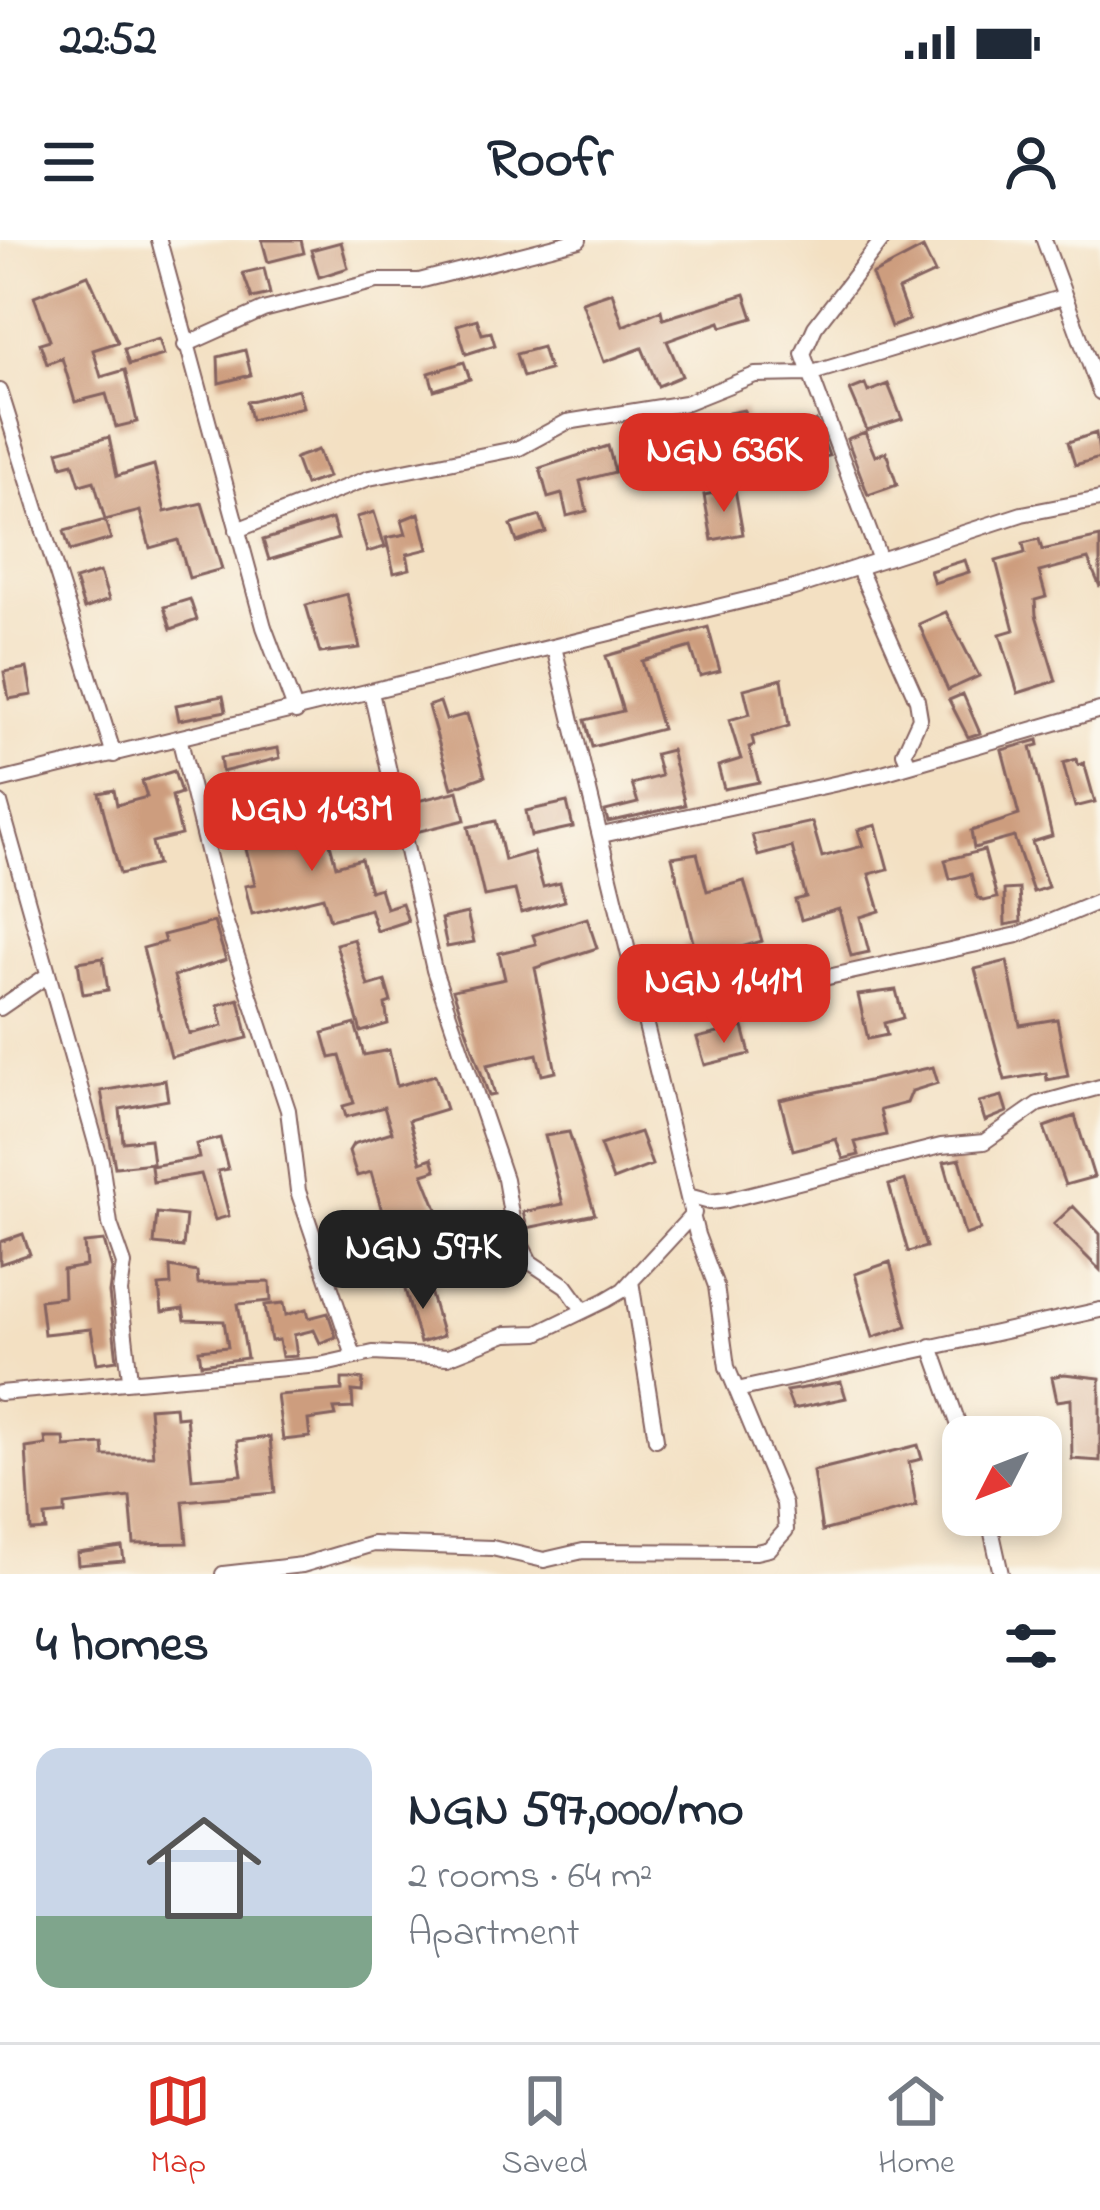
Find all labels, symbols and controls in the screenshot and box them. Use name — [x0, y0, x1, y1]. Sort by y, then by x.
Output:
text: 22:52 — [60, 9, 157, 75]
text: Roofr — [487, 123, 613, 201]
icon: menu — [36, 129, 102, 195]
icon: person — [998, 129, 1064, 195]
pin: NGN 636K — [600, 413, 848, 515]
text: NGN 636K — [646, 423, 802, 480]
pin: NGN 1.43M — [175, 772, 449, 874]
text: NGN 1.43M — [230, 782, 394, 839]
pin: NGN 1.41M — [587, 944, 861, 1046]
text: NGN 1.41M — [644, 954, 804, 1011]
pin: NGN 597K — [299, 1210, 547, 1312]
text: NGN 597K — [345, 1220, 501, 1277]
north arrow — [942, 1416, 1062, 1536]
map controls — [942, 1416, 1062, 1536]
text: 4 homes — [36, 1609, 209, 1684]
icon: filters — [998, 1613, 1064, 1679]
text: NGN 597,000/mo — [408, 1774, 744, 1849]
icon: home — [132, 1796, 276, 1940]
text: 2 rooms · 64 m² — [408, 1849, 653, 1906]
text: Apartment — [408, 1906, 580, 1963]
tab: Map — [145, 2068, 211, 2188]
tab: Saved — [502, 2068, 588, 2188]
tab: Home — [878, 2068, 955, 2188]

